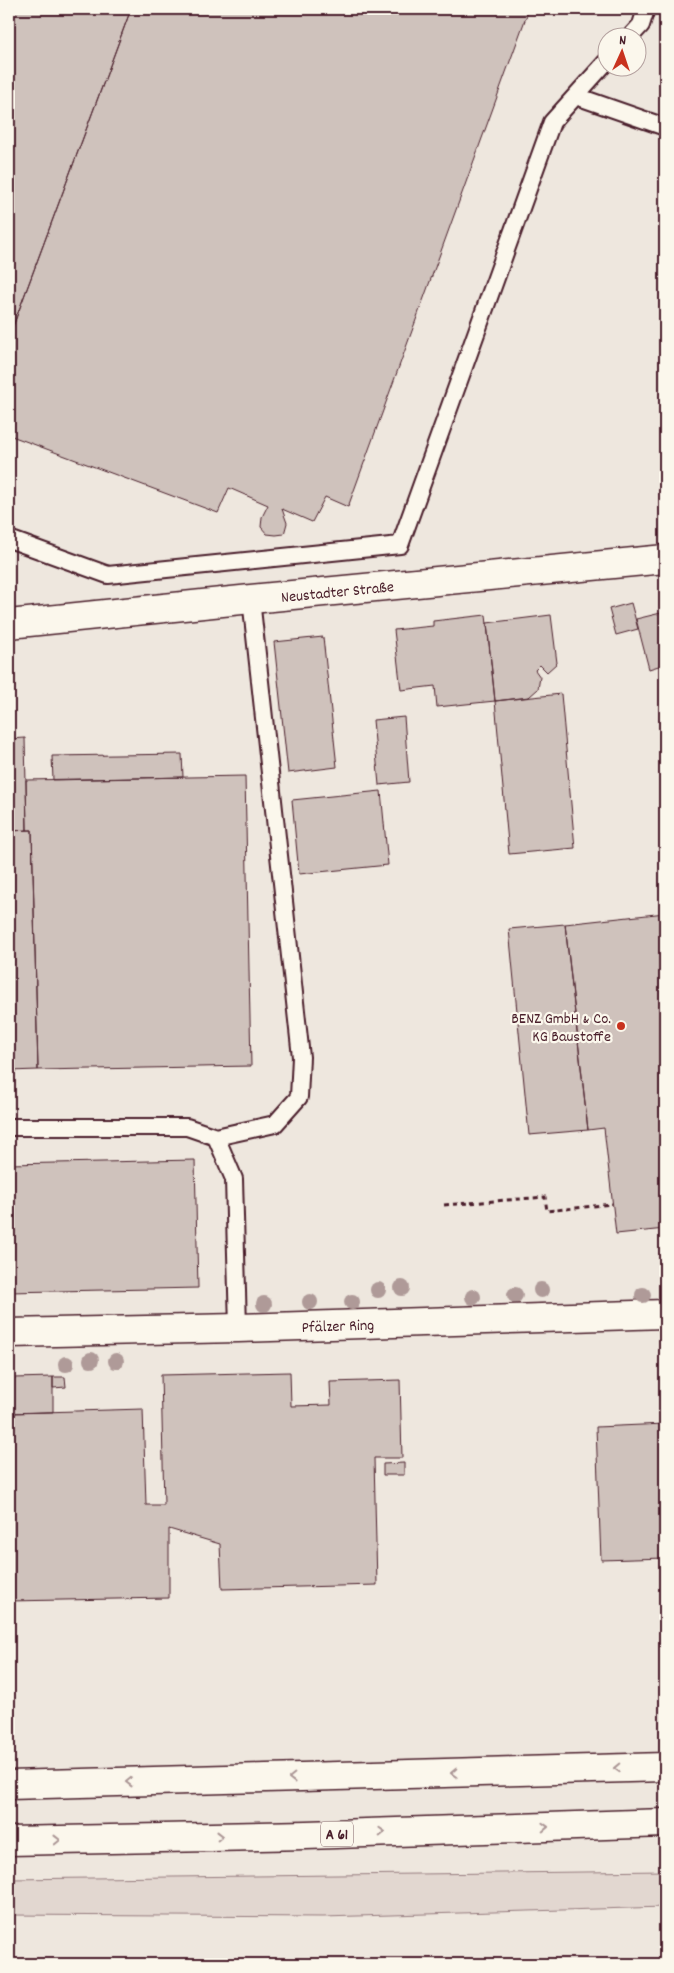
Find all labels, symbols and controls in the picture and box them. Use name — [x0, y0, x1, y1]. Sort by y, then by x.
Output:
north arrow — [596, 28, 646, 78]
text: N — [619, 31, 627, 51]
street label: Neustadter Straße — [280, 576, 395, 610]
place label: BENZ GmbH & Co. KG Baustoffe — [511, 1008, 611, 1049]
marker: BENZ GmbH & Co. KG Baustoffe — [615, 1020, 627, 1032]
street label: Pfälzer Ring — [301, 1315, 375, 1340]
one-way arrow — [612, 1763, 620, 1773]
one-way arrow — [450, 1768, 458, 1778]
one-way arrow — [287, 1773, 295, 1783]
one-way arrow — [125, 1777, 132, 1787]
one-way arrow — [541, 1821, 549, 1832]
road number: A 61 — [321, 1822, 353, 1846]
one-way arrow — [379, 1827, 387, 1837]
one-way arrow — [216, 1831, 224, 1842]
one-way arrow — [54, 1835, 62, 1845]

